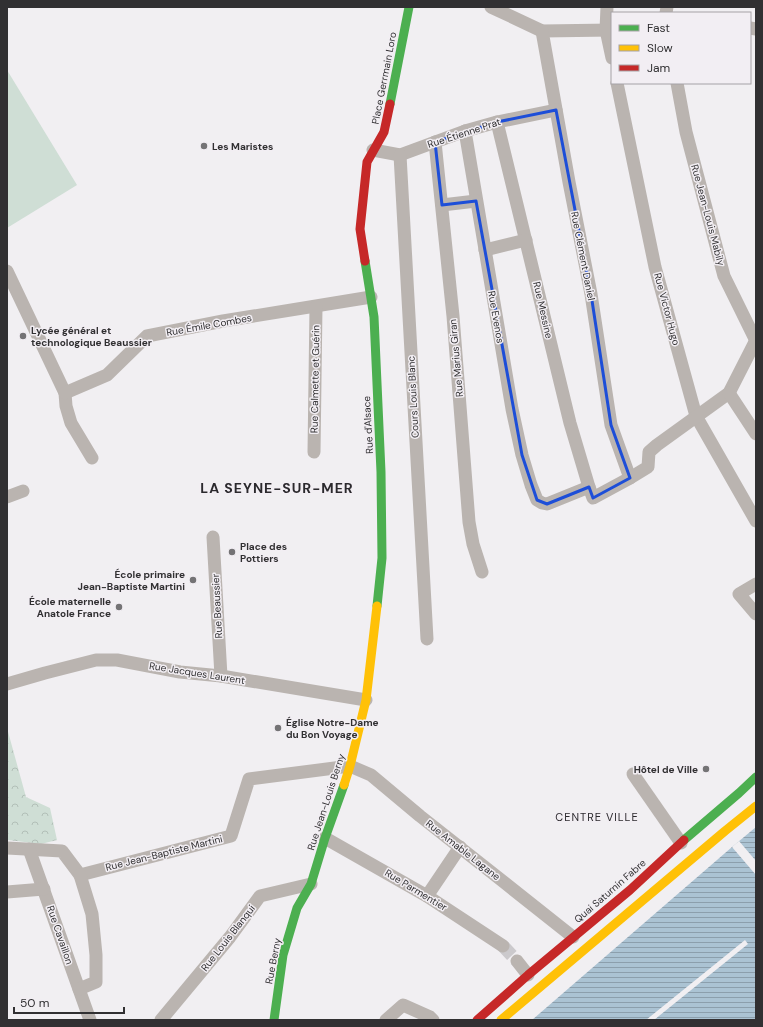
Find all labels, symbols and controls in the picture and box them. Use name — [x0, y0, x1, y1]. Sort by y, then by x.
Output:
legend — [611, 12, 751, 84]
text: Fast — [647, 20, 670, 36]
street label: Place Gerrmain Loro — [369, 31, 399, 125]
text: Slow — [647, 40, 673, 56]
text: Jam — [647, 60, 670, 76]
street label: Rue Étienne Prat — [426, 115, 502, 151]
place label: Les Maristes — [212, 140, 273, 153]
marker: Les Maristes — [199, 141, 209, 151]
street label: Rue Jean-Louis Mabily — [688, 163, 728, 268]
street label: Rue Clément Daniel — [568, 210, 598, 302]
street label: Rue Victor Hugo — [651, 271, 683, 347]
street label: Rue Messine — [530, 280, 556, 340]
street label: Rue Evenos — [485, 290, 507, 344]
street label: Rue Émile Combes — [165, 311, 253, 339]
street label: Rue Marius Giran — [446, 318, 466, 398]
place label: Lycée général et technologique Beaussier — [31, 324, 152, 349]
street label: Rue Calmette et Guérin — [308, 325, 322, 433]
marker: Lycée général et technologique Beaussier — [18, 331, 28, 341]
street label: Cours Louis Blanc — [404, 355, 422, 438]
street label: Rue d'Alsace — [360, 395, 376, 454]
district label: LA SEYNE-SUR-MER — [200, 479, 354, 497]
place label: Place des Pottiers — [240, 540, 287, 565]
marker: Place des Pottiers — [227, 547, 237, 557]
place label: École primaire Jean-Baptiste Martini — [78, 568, 185, 593]
street label: Rue Beaussier — [209, 573, 225, 639]
marker: École primaire Jean-Baptiste Martini — [188, 575, 198, 585]
place label: École maternelle Anatole France — [29, 595, 111, 620]
marker: École maternelle Anatole France — [114, 602, 124, 612]
street label: Rue Jacques Laurent — [148, 659, 246, 687]
place label: Église Notre-Dame du Bon Voyage — [286, 716, 379, 741]
marker: Église Notre-Dame du Bon Voyage — [273, 723, 283, 733]
street label: Rue Jean-Louis Berny — [304, 752, 348, 852]
place label: Hôtel de Ville — [634, 763, 698, 776]
marker: Hôtel de Ville — [701, 764, 711, 774]
district label: CENTRE VILLE — [555, 810, 639, 824]
street label: Rue Amable Lagane — [423, 817, 503, 883]
street label: Rue Jean-Baptiste Martini — [104, 832, 224, 874]
street label: Quai Saturnin Fabre — [571, 856, 649, 926]
street label: Rue Parmentier — [382, 866, 450, 914]
street label: Rue Louis Blanqui — [198, 902, 258, 974]
street label: Rue Cavaillon — [44, 904, 76, 966]
street label: Rue Berny — [262, 936, 284, 985]
scale bar — [14, 989, 124, 1015]
text: 50 m — [20, 995, 49, 1011]

